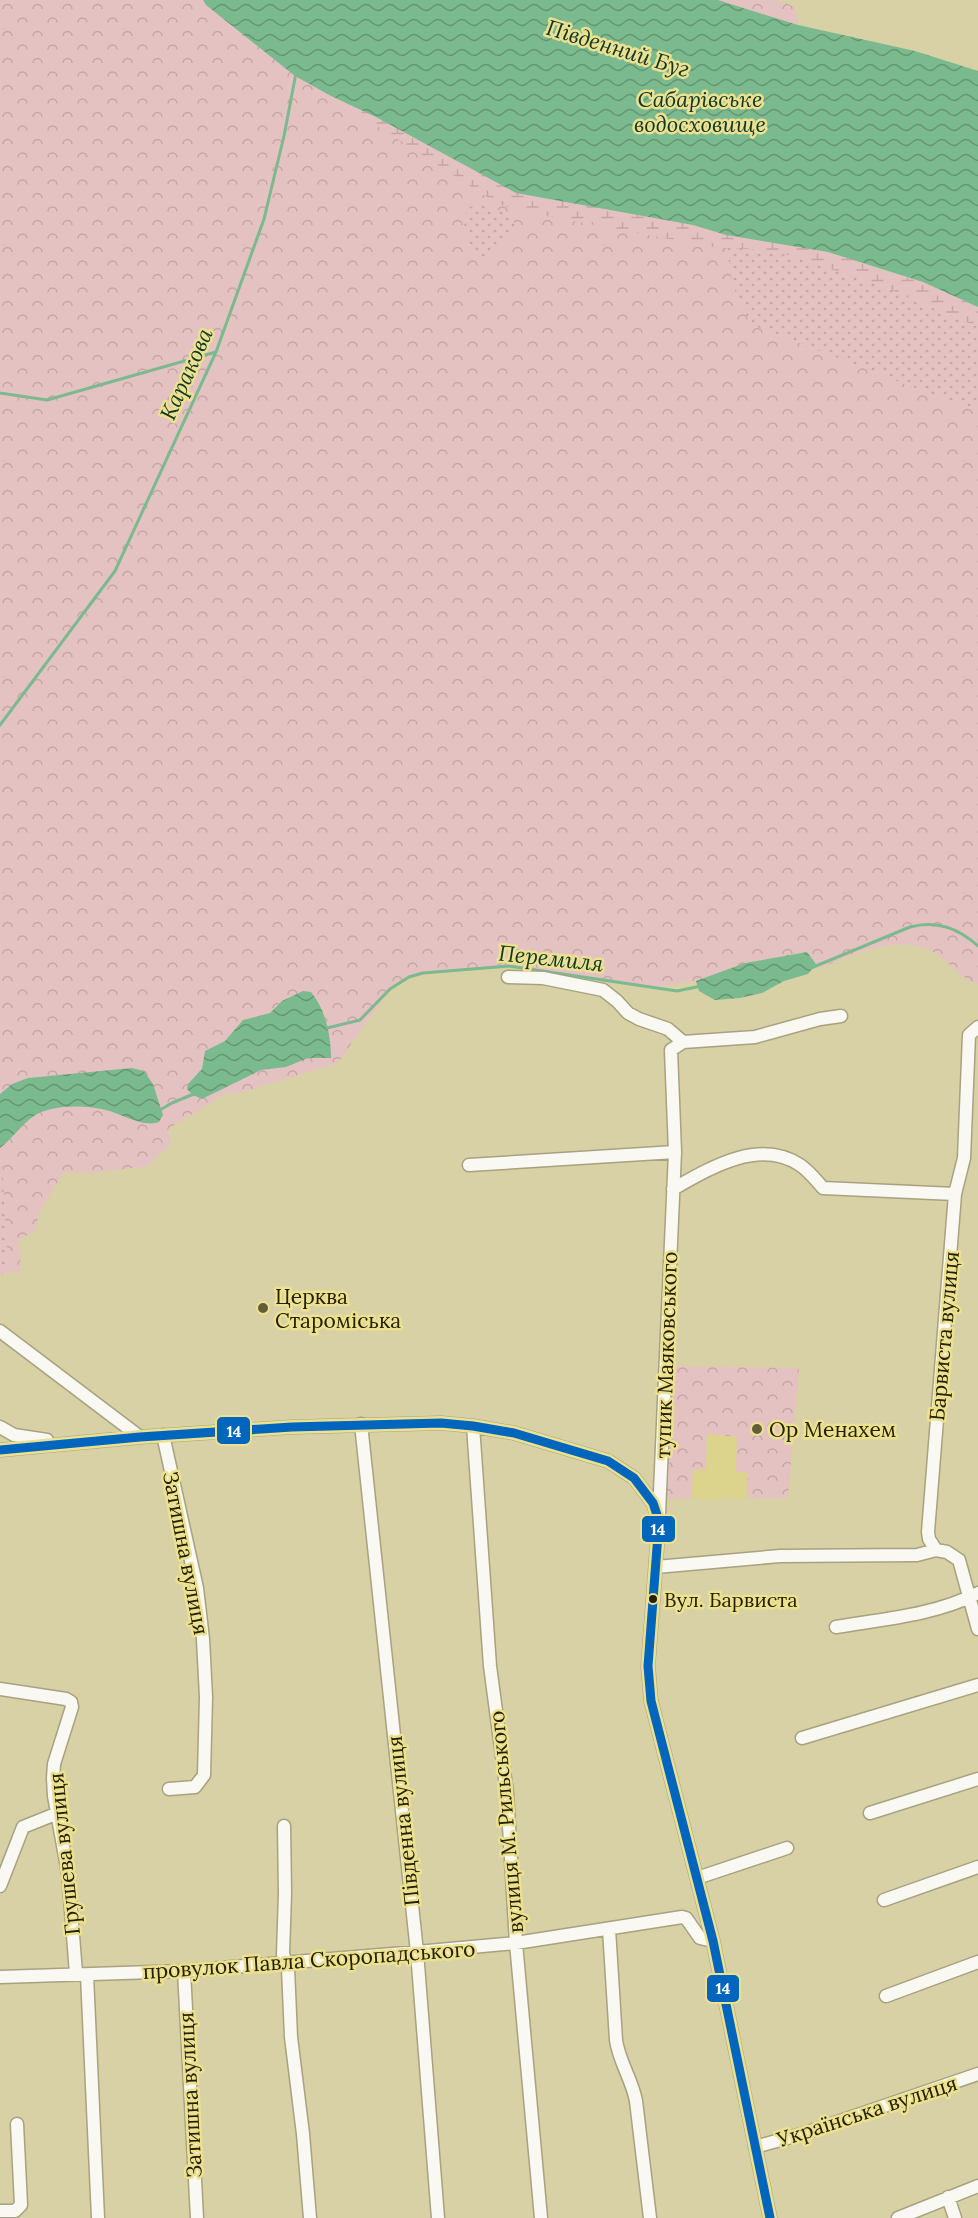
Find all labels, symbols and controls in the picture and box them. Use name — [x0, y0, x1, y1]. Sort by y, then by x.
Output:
water label: Південний Буг — [543, 13, 693, 83]
water label: Сабарівське водосховище — [634, 85, 766, 138]
water label: Каракова — [153, 323, 219, 424]
water label: Перемиля — [497, 939, 606, 978]
street label: Барвиста вулиця — [923, 1250, 965, 1422]
street label: тупик Маяковського — [649, 1251, 683, 1459]
place label: Церква Староміська — [275, 1283, 401, 1334]
marker: Церква Староміська — [256, 1301, 270, 1315]
line badge: 14 — [216, 1416, 251, 1445]
place label: Ор Менахем — [769, 1416, 896, 1443]
text: 14 — [226, 1421, 242, 1441]
marker: Ор Менахем — [750, 1422, 764, 1436]
street label: Затишна вулиця — [157, 1469, 215, 1637]
line badge: 14 — [641, 1515, 676, 1543]
text: 14 — [650, 1519, 666, 1539]
place label: Вул. Барвиста — [664, 1587, 798, 1612]
marker: Вул. Барвиста — [647, 1593, 659, 1605]
street label: вулиця М. Рильського — [483, 1710, 529, 1934]
street label: Південна вулиця — [381, 1735, 425, 1907]
street label: Грушева вулиця — [42, 1772, 86, 1936]
street label: провулок Павла Скоропадського — [142, 1935, 476, 1985]
line badge: 14 — [706, 1974, 740, 2003]
text: 14 — [715, 1978, 731, 1998]
street label: Затишна вулиця — [172, 2011, 208, 2179]
street label: Українська вулиця — [773, 2069, 960, 2153]

